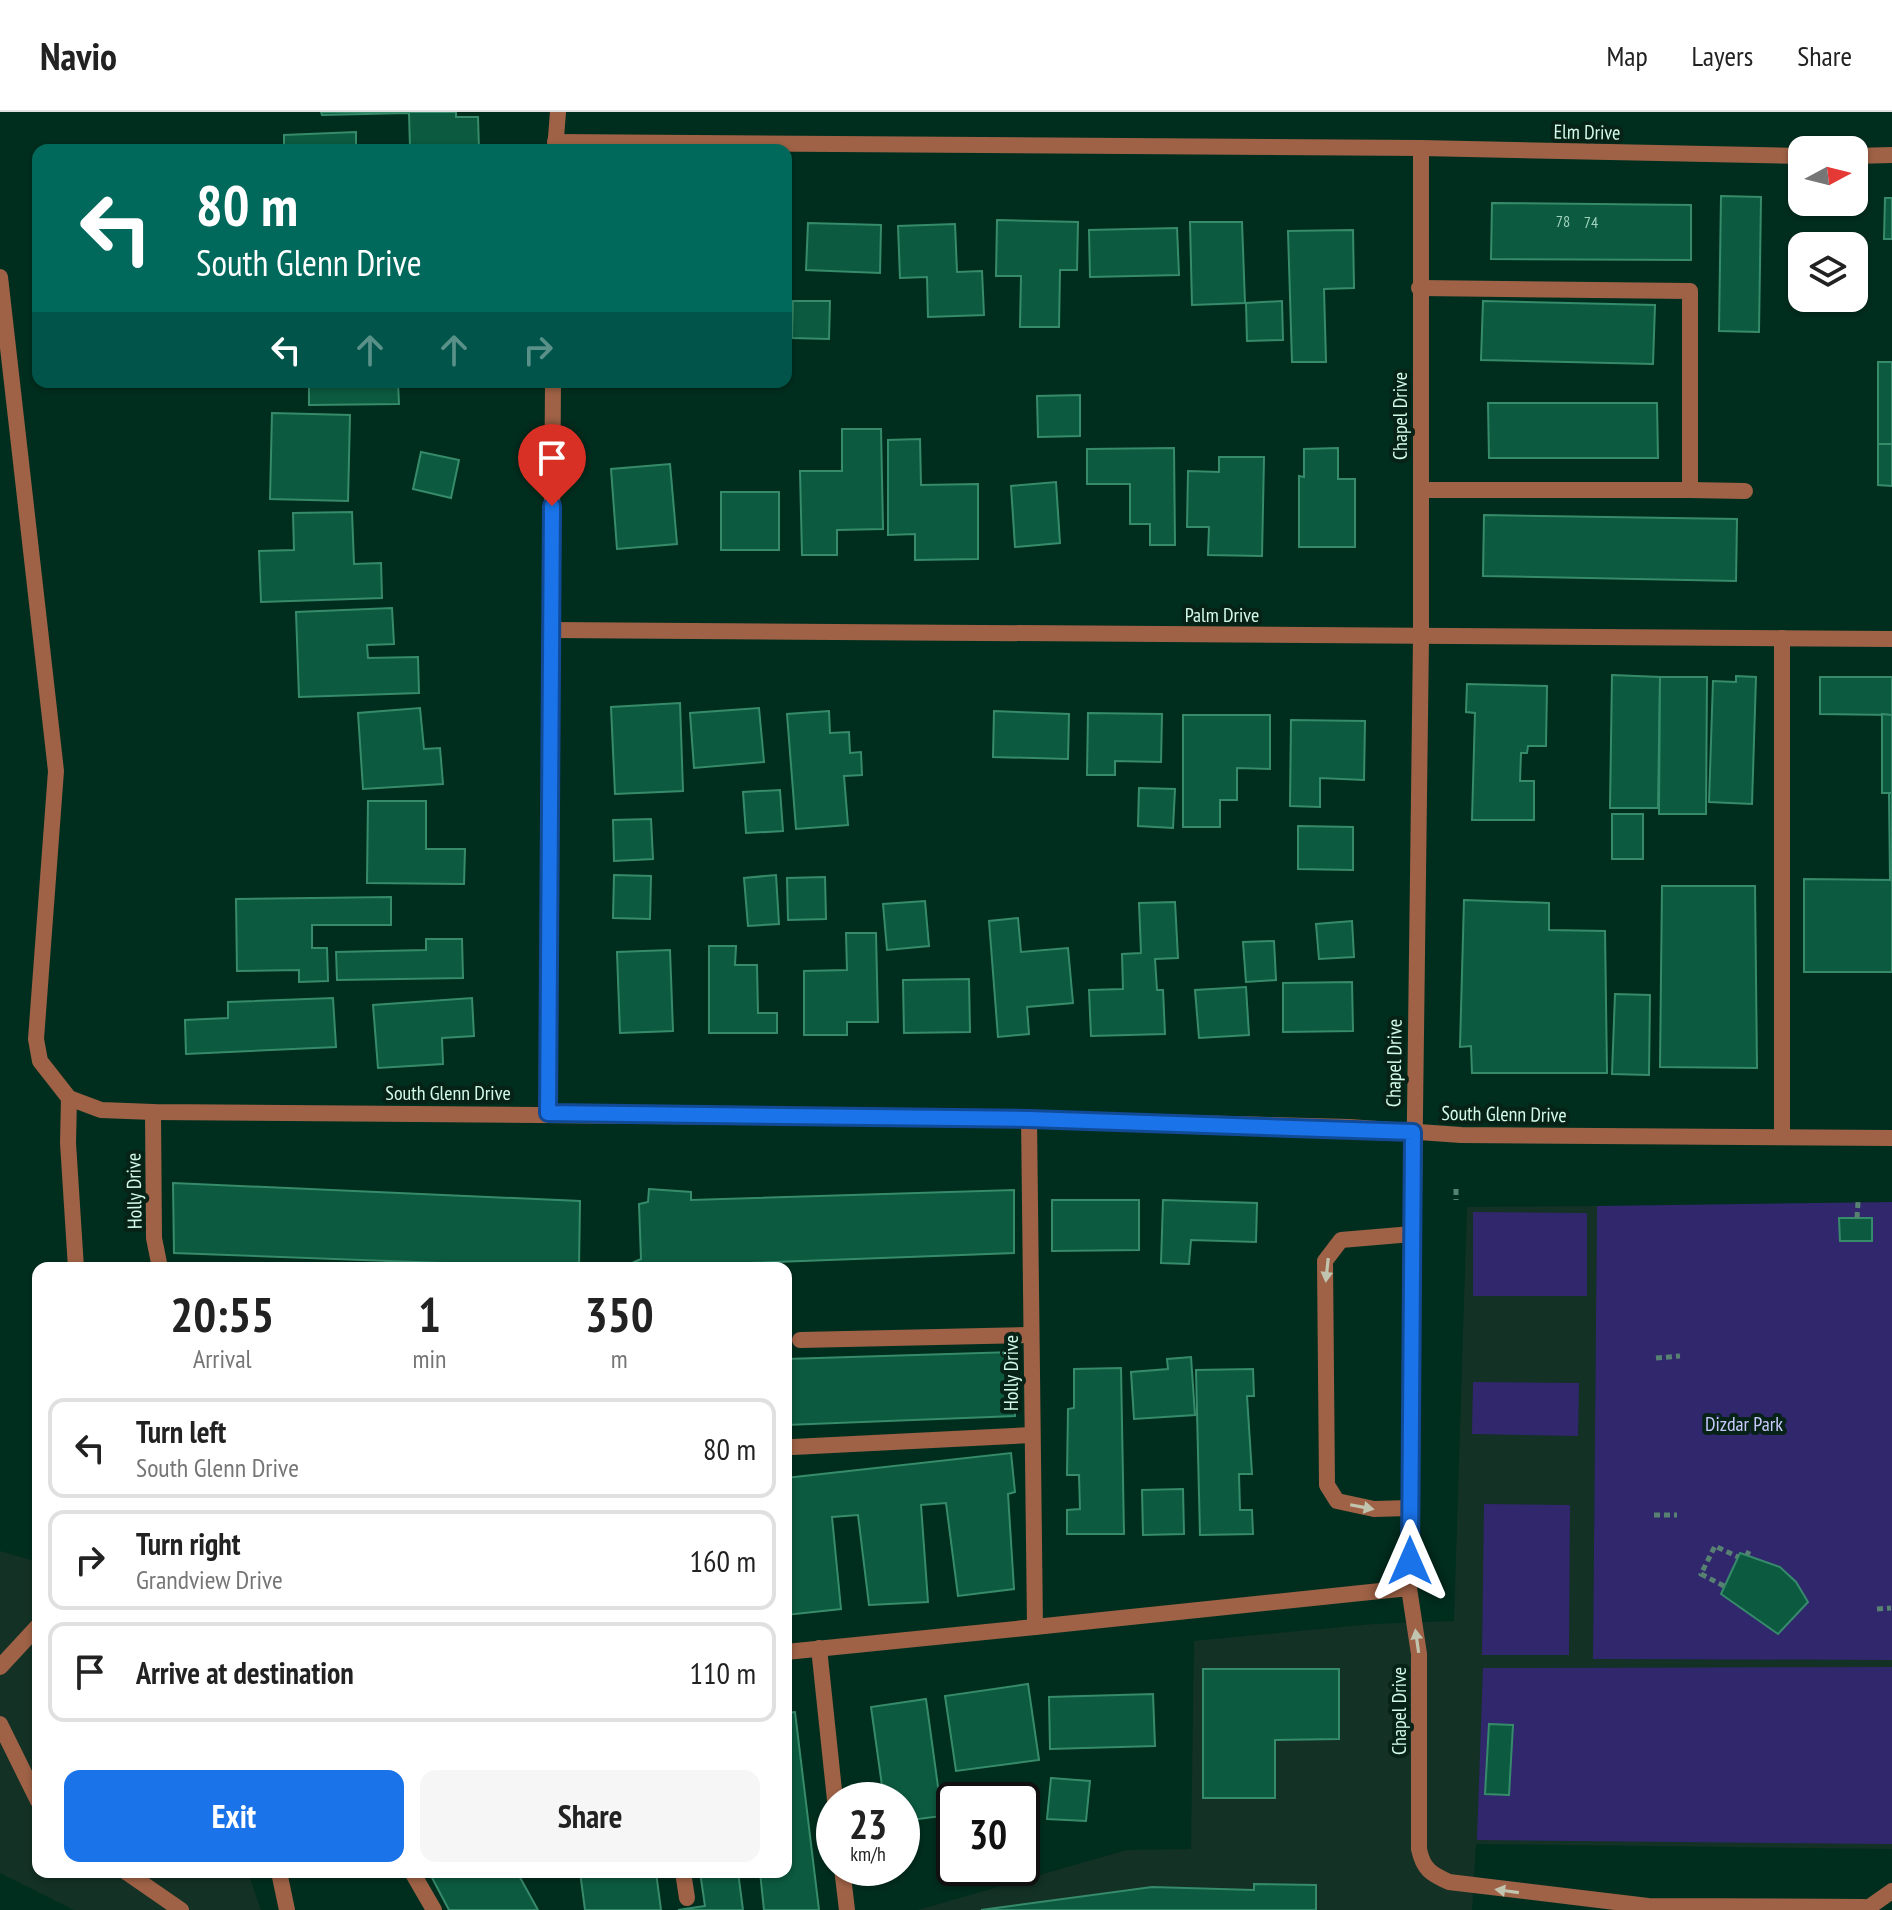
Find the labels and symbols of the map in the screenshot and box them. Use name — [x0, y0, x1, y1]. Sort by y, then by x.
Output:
street label: Elm Drive — [1553, 118, 1621, 146]
north arrow — [1788, 136, 1868, 216]
house number: 78 — [1556, 211, 1570, 231]
house number: 74 — [1584, 212, 1598, 232]
street label: Chapel Drive — [1387, 372, 1413, 460]
pin — [518, 424, 586, 506]
street label: Palm Drive — [1185, 602, 1259, 628]
street label: Chapel Drive — [1380, 1019, 1408, 1107]
street label: South Glenn Drive — [385, 1080, 511, 1106]
street label: South Glenn Drive — [1441, 1100, 1567, 1128]
street label: Holly Drive — [120, 1153, 148, 1229]
one-way arrow — [1320, 1258, 1333, 1283]
street label: Holly Drive — [998, 1335, 1024, 1411]
park label: Dizdar Park — [1705, 1411, 1783, 1437]
one-way arrow — [1350, 1501, 1375, 1513]
position arrow — [1368, 1519, 1452, 1603]
one-way arrow — [1410, 1628, 1423, 1653]
street label: Chapel Drive — [1386, 1667, 1412, 1755]
speed limit sign: 30 — [936, 1782, 1040, 1886]
one-way arrow — [1494, 1884, 1519, 1897]

